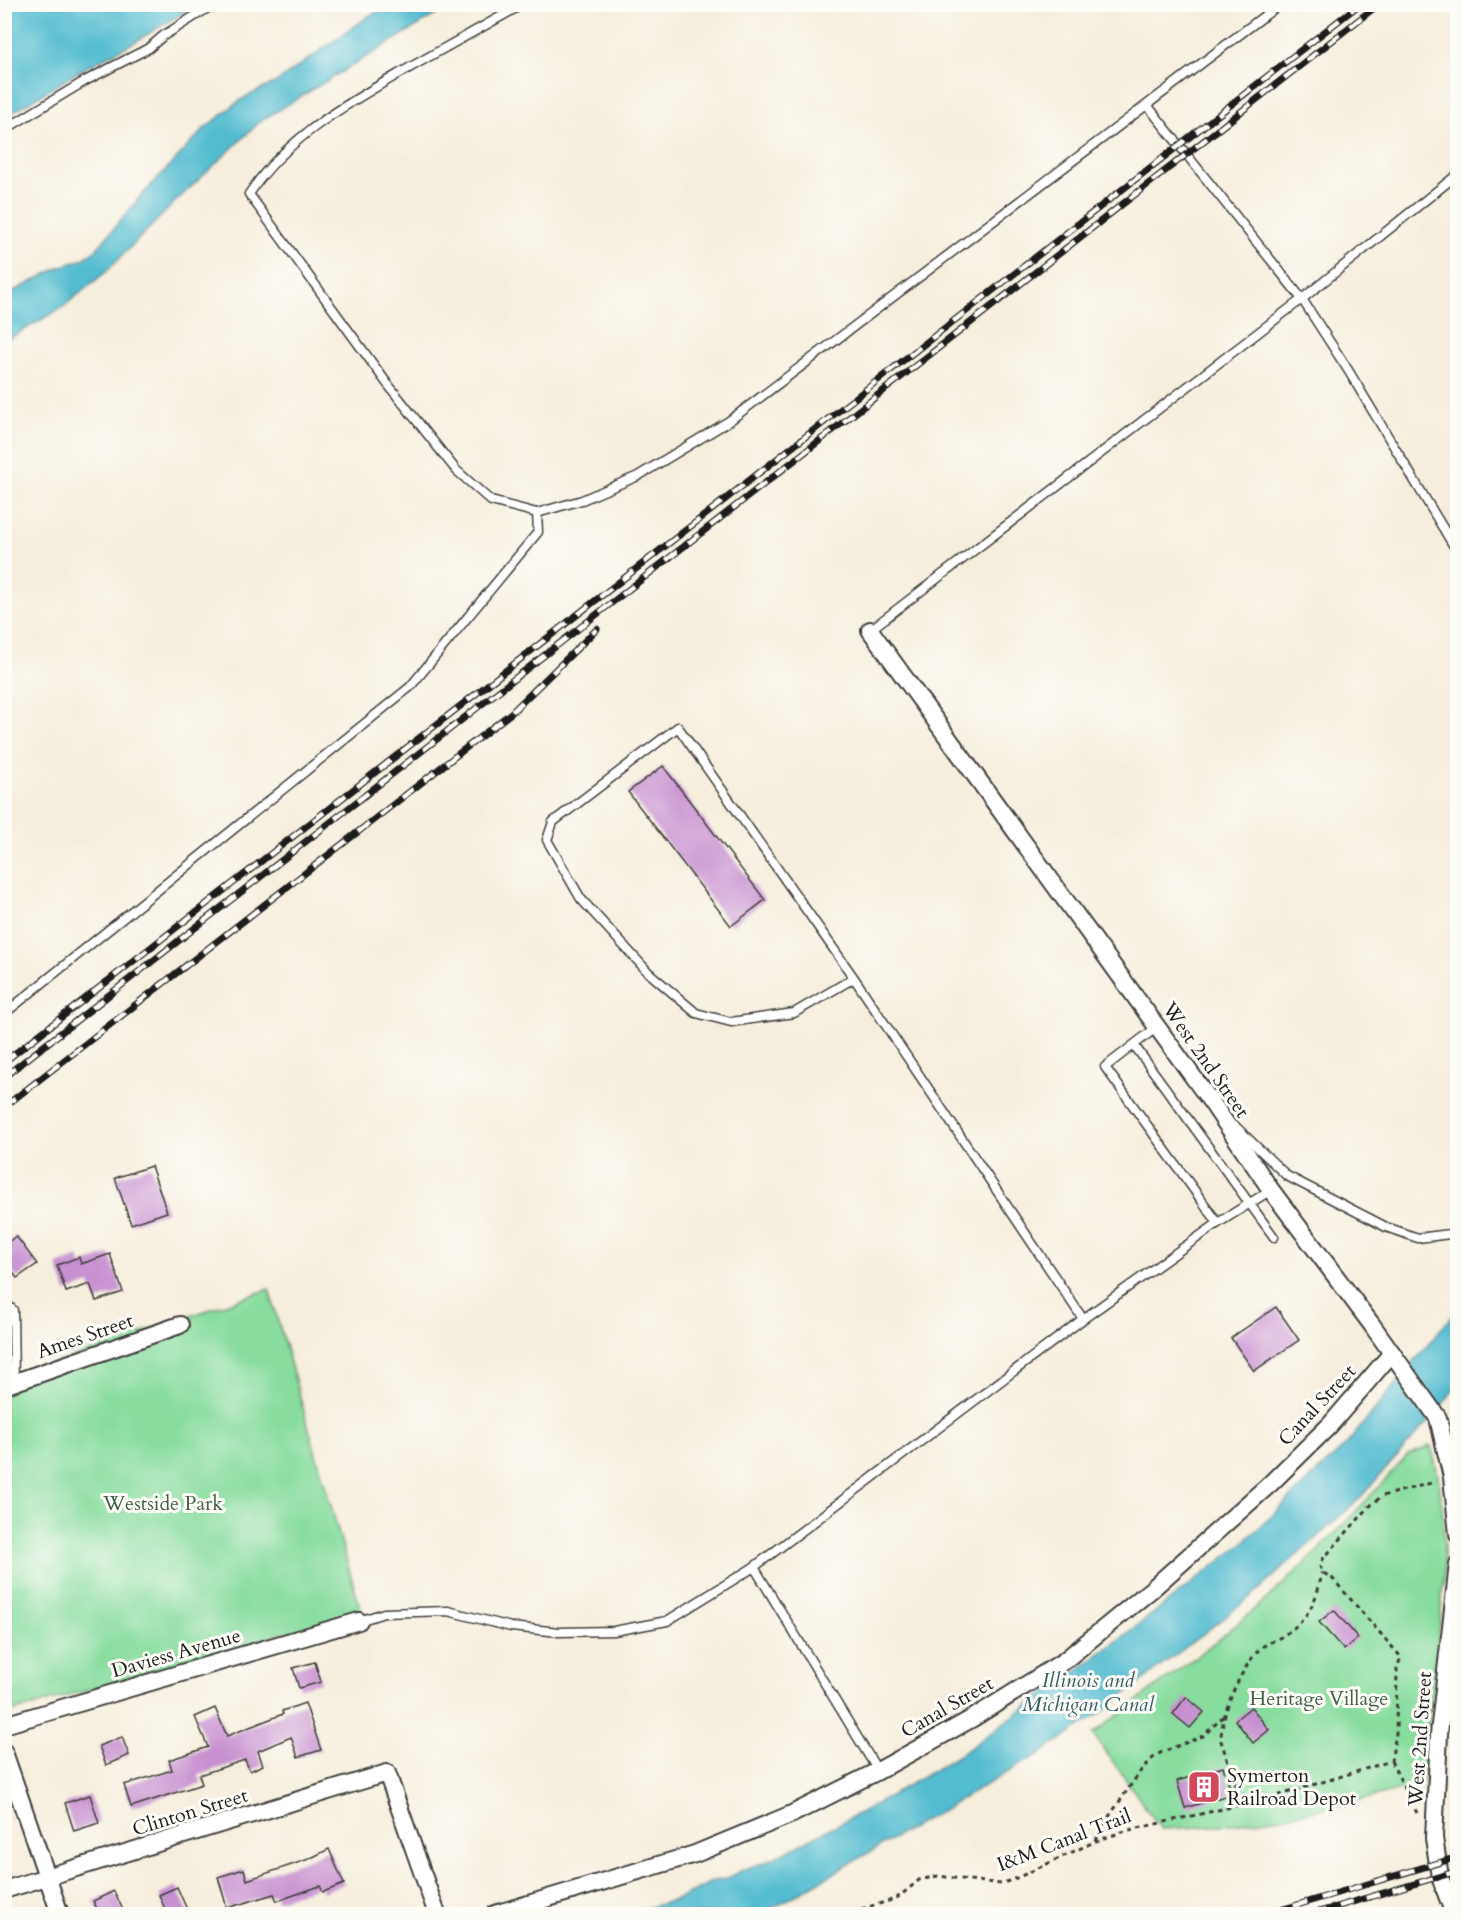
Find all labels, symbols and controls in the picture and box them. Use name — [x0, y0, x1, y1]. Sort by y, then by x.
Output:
street label: West 2nd Street — [1156, 996, 1256, 1124]
street label: Ames Street — [33, 1307, 138, 1365]
street label: Canal Street — [1272, 1358, 1362, 1452]
park label: Westside Park — [102, 1490, 223, 1517]
street label: Daviess Avenue — [108, 1622, 244, 1684]
water label: Illinois and Michigan Canal — [1022, 1666, 1155, 1719]
street label: Canal Street — [896, 1669, 999, 1744]
street label: West 2nd Street — [1402, 1670, 1438, 1808]
park label: Heritage Village — [1250, 1685, 1388, 1712]
place label: Symerton Railroad Depot — [1227, 1762, 1357, 1812]
building icon: Symerton Railroad Depot — [1186, 1769, 1222, 1805]
street label: Clinton Street — [129, 1781, 252, 1842]
street label: I&M Canal Trail — [993, 1802, 1135, 1878]

